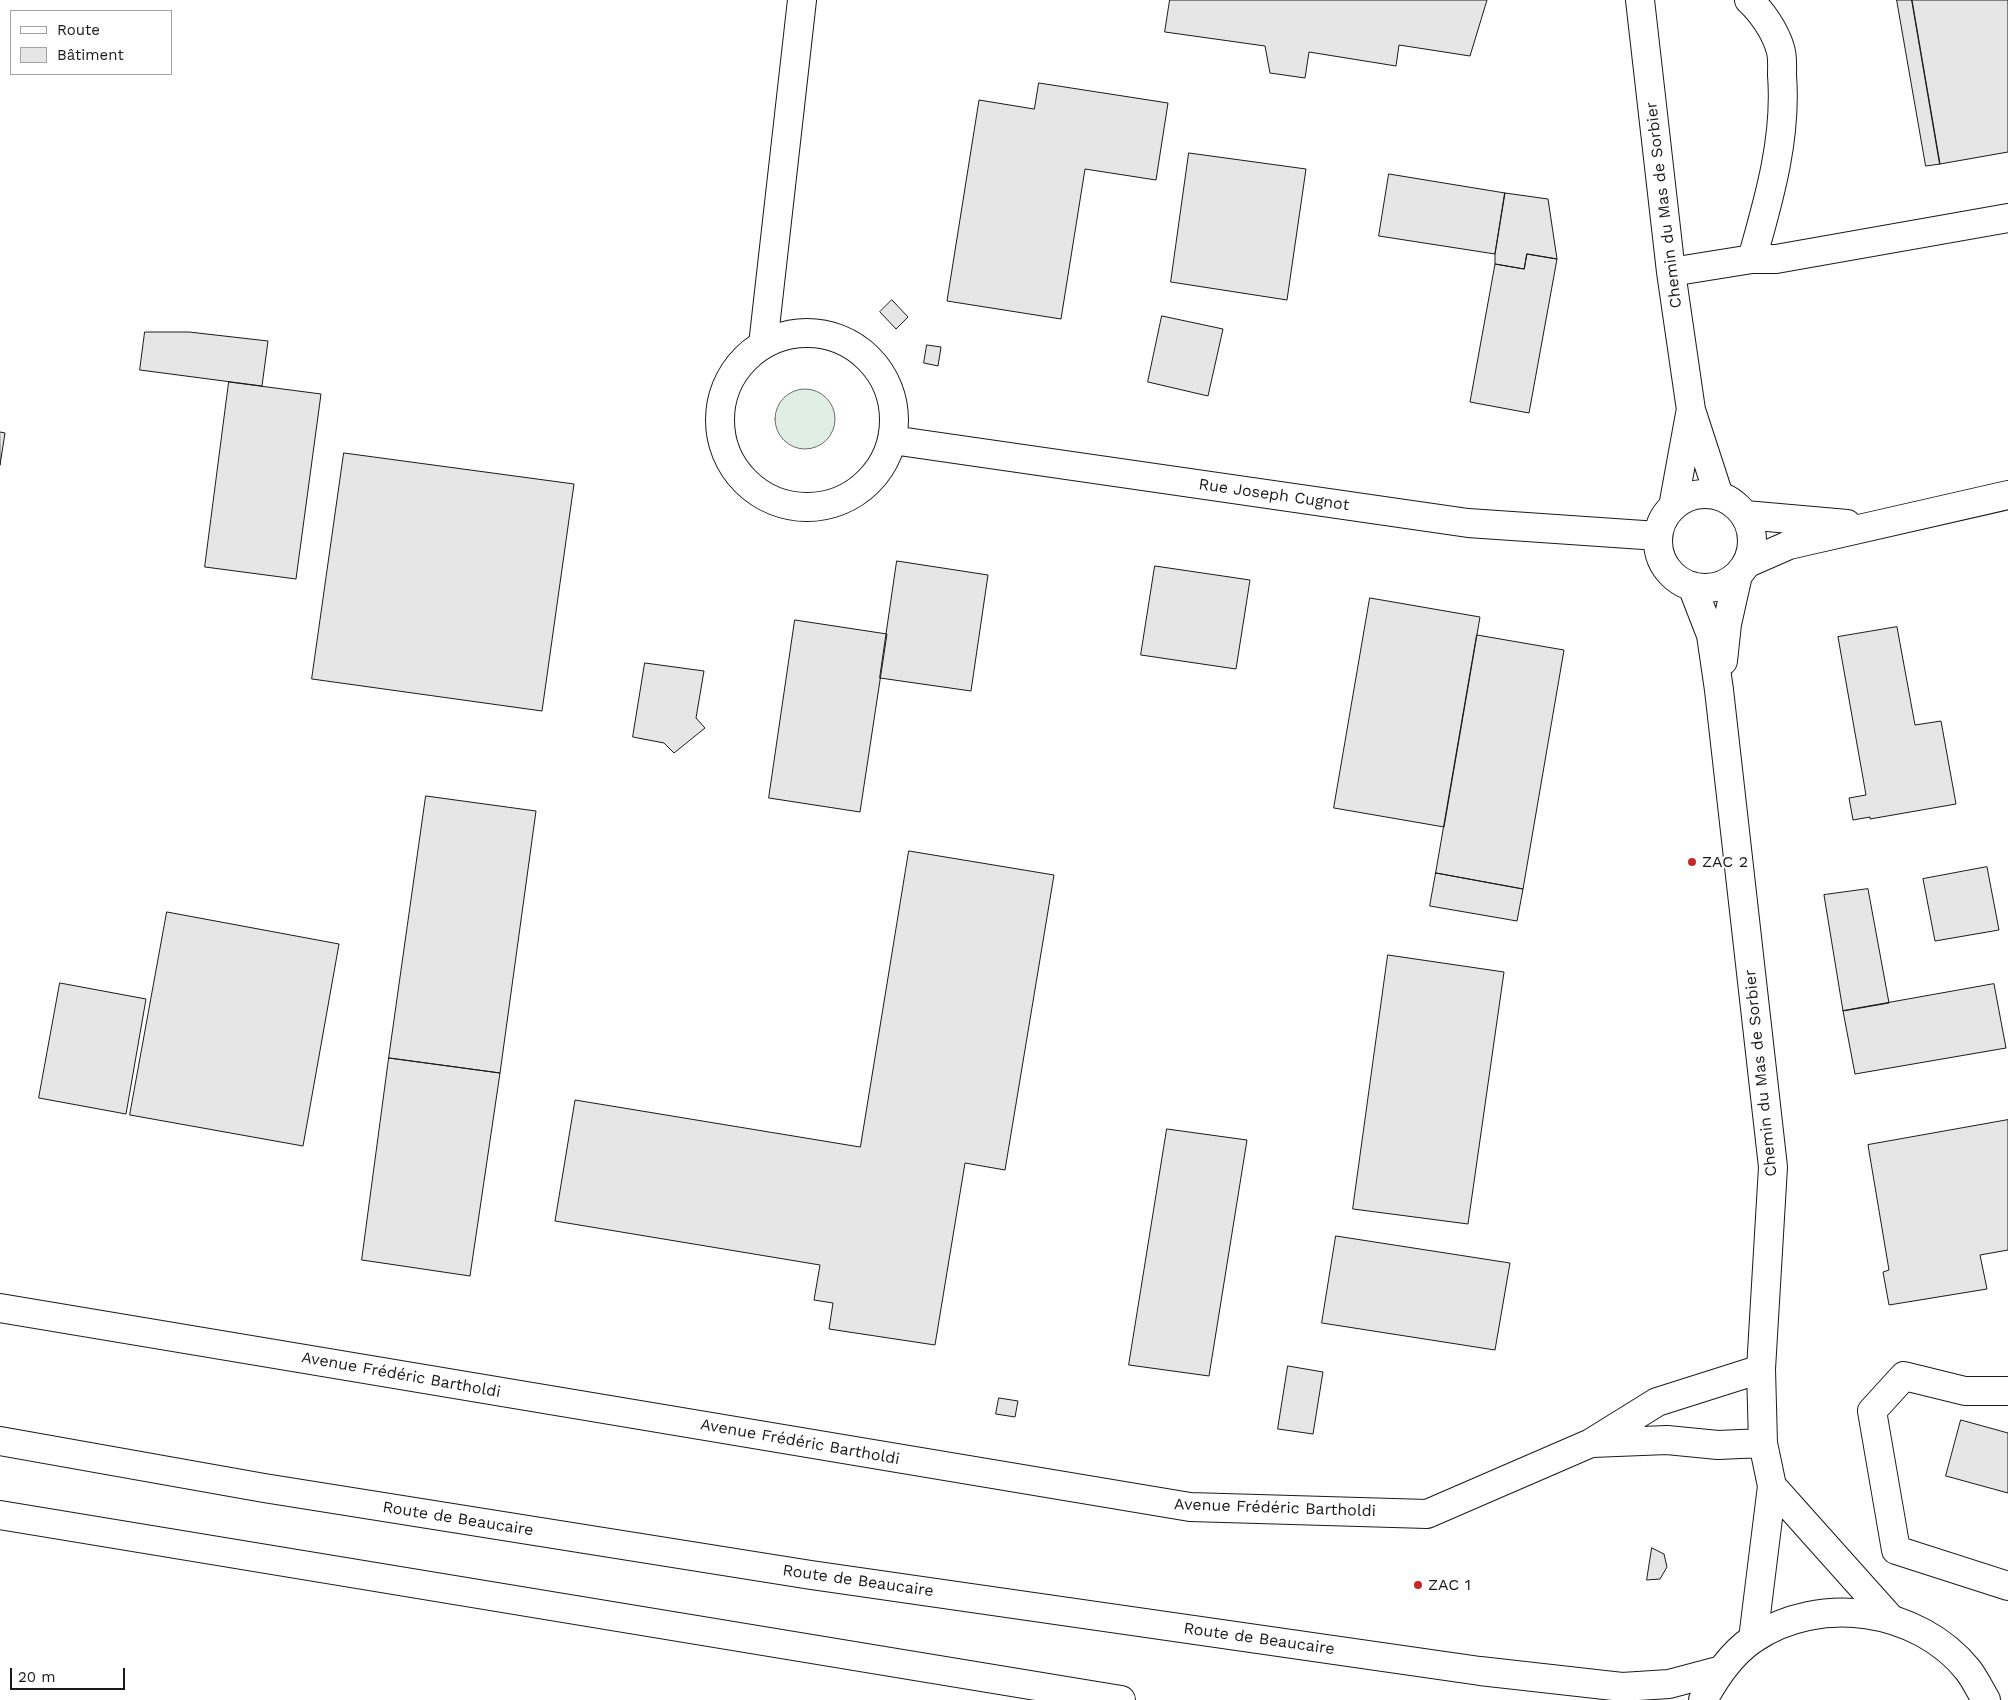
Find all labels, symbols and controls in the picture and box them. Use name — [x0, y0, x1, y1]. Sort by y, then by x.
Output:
legend — [10, 10, 172, 75]
text: Route — [57, 21, 100, 39]
text: Bâtiment — [57, 46, 124, 64]
street label: Chemin du Mas de Sorbier — [1642, 101, 1686, 309]
street label: Rue Joseph Cugnot — [1197, 475, 1351, 515]
place label: ZAC 2 — [1702, 852, 1748, 872]
marker: ZAC 2 — [1686, 856, 1698, 868]
street label: Chemin du Mas de Sorbier — [1741, 969, 1781, 1177]
street label: Avenue Frédéric Bartholdi — [300, 1348, 502, 1402]
street label: Avenue Frédéric Bartholdi — [699, 1415, 901, 1469]
street label: Avenue Frédéric Bartholdi — [1174, 1495, 1376, 1521]
street label: Route de Beaucaire — [381, 1498, 535, 1540]
street label: Route de Beaucaire — [781, 1561, 935, 1601]
place label: ZAC 1 — [1428, 1575, 1471, 1595]
marker: ZAC 1 — [1412, 1579, 1424, 1591]
street label: Route de Beaucaire — [1182, 1619, 1336, 1659]
scale bar — [12, 1658, 128, 1690]
text: 20 m — [18, 1668, 56, 1686]

